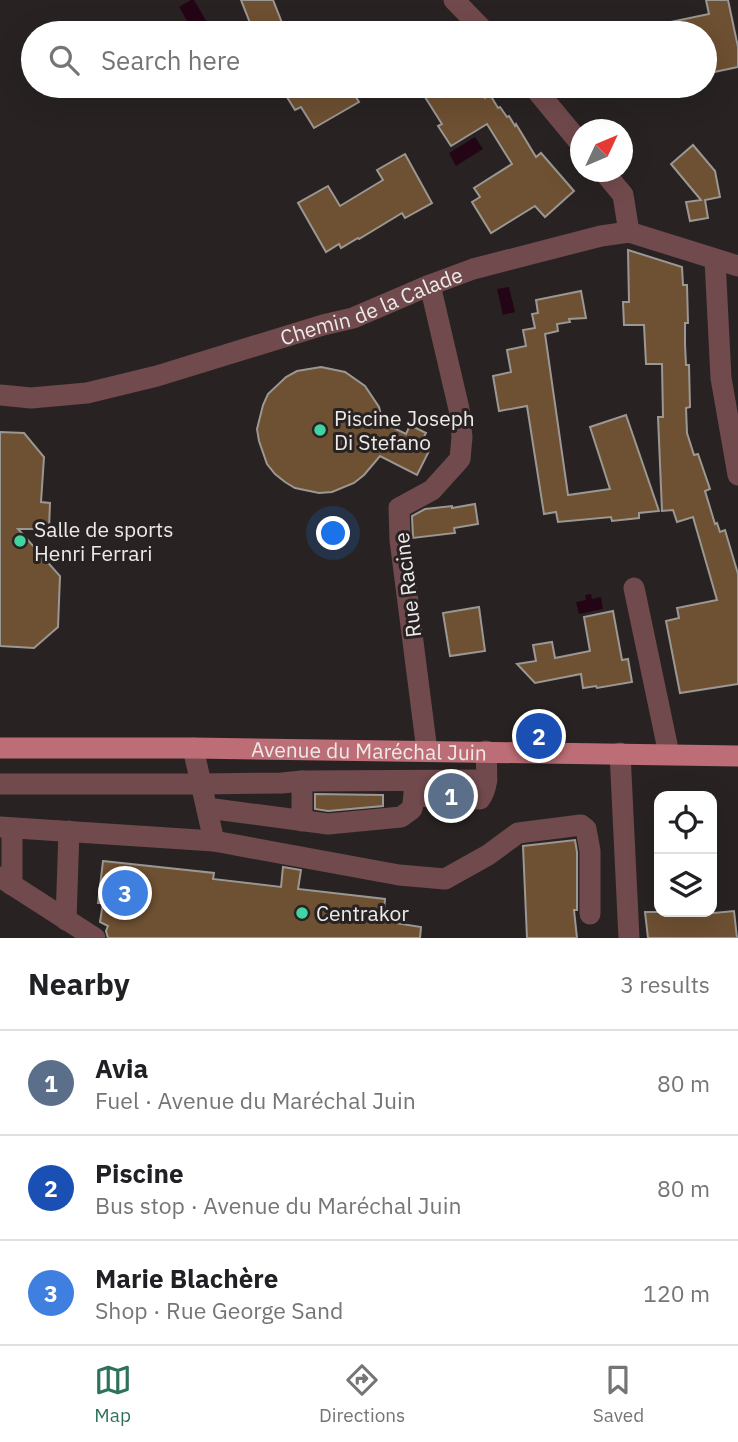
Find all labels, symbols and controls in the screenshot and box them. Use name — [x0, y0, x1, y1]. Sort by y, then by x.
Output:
search box — [21, 21, 717, 98]
icon: search — [45, 41, 83, 79]
text: Search here — [101, 43, 240, 77]
north arrow — [570, 119, 633, 182]
street label: Chemin de la Calade — [277, 260, 466, 351]
place label: Piscine Joseph Di Stefano — [334, 404, 475, 456]
marker: Piscine Joseph Di Stefano — [312, 422, 328, 438]
place label: Salle de sports Henri Ferrari — [34, 515, 173, 567]
your location — [316, 516, 350, 550]
street label: Rue Racine — [387, 531, 427, 639]
marker: Salle de sports Henri Ferrari — [12, 533, 28, 549]
pin: 2 — [516, 710, 562, 762]
street label: Avenue du Maréchal Juin — [251, 735, 487, 766]
pin: 1 — [428, 770, 474, 822]
map controls — [654, 791, 717, 917]
button: locate — [654, 791, 717, 854]
button: layers — [654, 854, 717, 917]
pin: 3 — [102, 867, 148, 919]
place label: Centrakor — [316, 899, 409, 927]
marker: Centrakor — [294, 905, 310, 921]
text: Nearby — [28, 964, 130, 1003]
text: 3 results — [620, 969, 710, 999]
text: Avia — [95, 1051, 148, 1085]
text: 1 — [44, 1068, 58, 1098]
text: 80 m — [657, 1068, 710, 1098]
text: Fuel · Avenue du Maréchal Juin — [95, 1085, 416, 1115]
text: Piscine — [95, 1156, 184, 1190]
text: 2 — [44, 1173, 58, 1203]
text: 80 m — [657, 1173, 710, 1203]
text: Bus stop · Avenue du Maréchal Juin — [95, 1190, 461, 1220]
text: Marie Blachère — [95, 1261, 278, 1295]
text: 3 — [44, 1278, 58, 1308]
text: 120 m — [643, 1278, 710, 1308]
text: Shop · Rue George Sand — [95, 1295, 343, 1325]
tab: Map — [94, 1361, 132, 1427]
tab: Directions — [319, 1361, 405, 1427]
tab: Saved — [593, 1361, 644, 1427]

